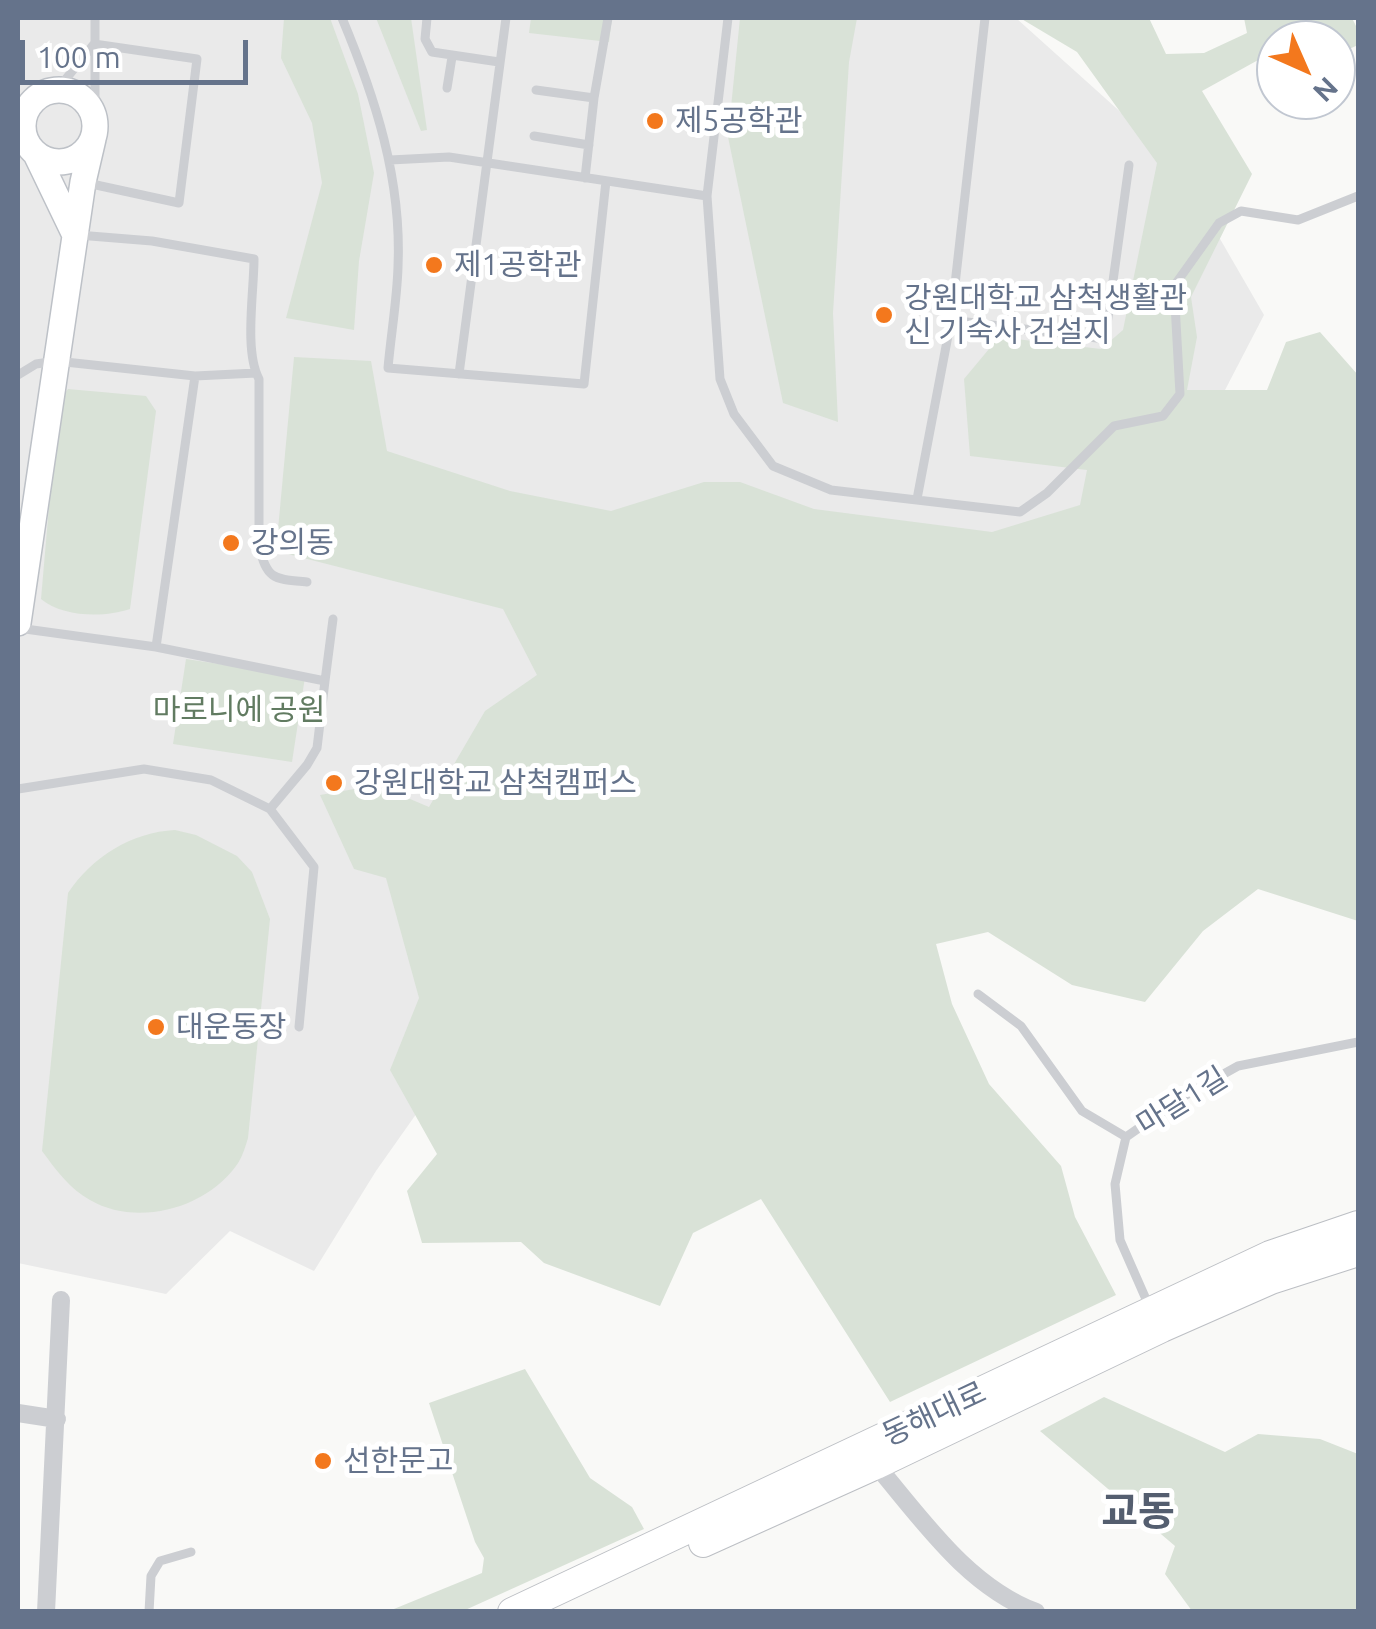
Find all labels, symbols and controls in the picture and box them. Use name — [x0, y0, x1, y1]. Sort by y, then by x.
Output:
scale bar — [25, 20, 252, 82]
north arrow — [1256, 20, 1356, 120]
text: 100 m — [37, 40, 121, 74]
text: N — [1308, 72, 1345, 108]
place label: 제5공학관 — [675, 103, 802, 139]
marker: 제5공학관 — [644, 110, 666, 132]
place label: 제1공학관 — [454, 247, 581, 283]
marker: 제1공학관 — [423, 254, 445, 276]
place label: 강원대학교 삼척생활관 신 기숙사 건설지 — [904, 280, 1187, 350]
marker: 강원대학교 삼척생활관 신 기숙사 건설지 — [873, 304, 895, 326]
place label: 강의동 — [251, 525, 334, 561]
marker: 강의동 — [220, 532, 242, 554]
park label: 마로니에 공원 — [153, 692, 325, 728]
place label: 강원대학교 삼척캠퍼스 — [354, 765, 637, 801]
marker: 강원대학교 삼척캠퍼스 — [323, 772, 345, 794]
place label: 대운동장 — [176, 1009, 286, 1045]
marker: 대운동장 — [145, 1016, 167, 1038]
street label: 마달1길 — [1130, 1059, 1234, 1143]
street label: 동해대로 — [876, 1374, 992, 1454]
place label: 선한문고 — [343, 1443, 453, 1479]
marker: 선한문고 — [312, 1450, 334, 1472]
district label: 교동 — [1101, 1488, 1175, 1536]

